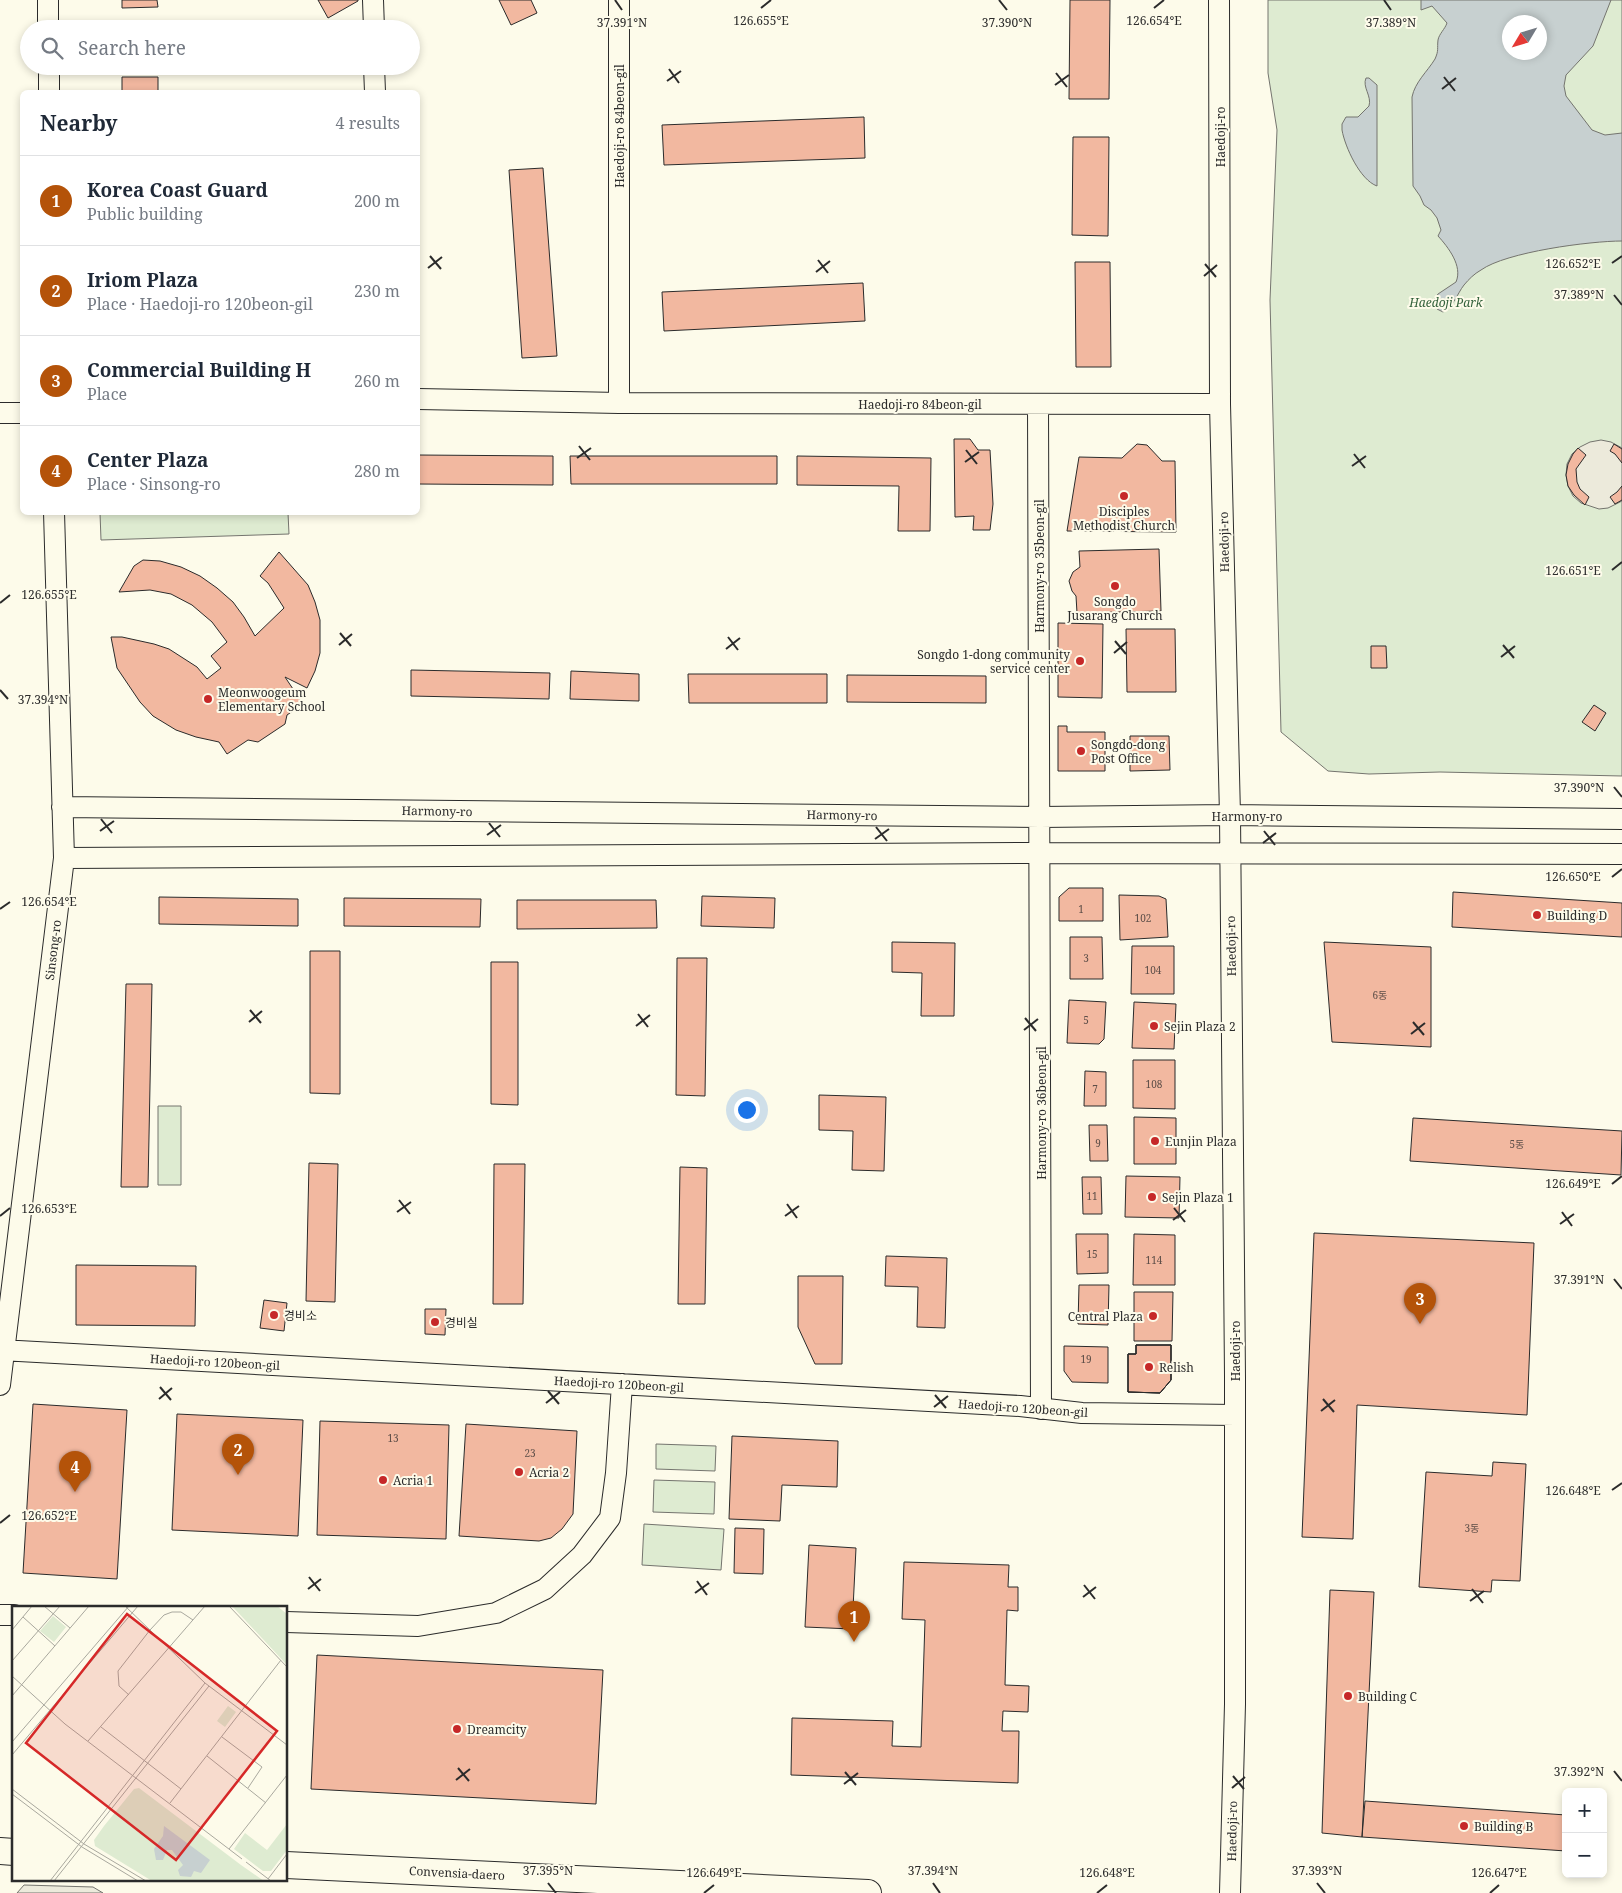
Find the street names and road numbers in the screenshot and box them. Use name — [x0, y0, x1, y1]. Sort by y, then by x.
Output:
street label: Haedoji-ro 84beon-gil — [611, 64, 628, 188]
street label: Haedoji-ro — [1212, 107, 1229, 167]
street label: Haedoji-ro 84beon-gil — [858, 396, 982, 413]
street label: Harmony-ro 35beon-gil — [1031, 499, 1048, 633]
street label: Haedoji-ro — [1215, 511, 1233, 573]
street label: Harmony-ro — [401, 802, 473, 820]
street label: Harmony-ro — [806, 806, 878, 824]
street label: Harmony-ro — [1212, 808, 1282, 825]
street label: Haedoji-ro — [1222, 915, 1240, 977]
street label: Sinsong-ro — [41, 919, 65, 981]
street label: Harmony-ro 36beon-gil — [1033, 1046, 1050, 1180]
street label: Haedoji-ro — [1227, 1321, 1244, 1381]
street label: Haedoji-ro 120beon-gil — [150, 1350, 281, 1374]
street label: Haedoji-ro 120beon-gil — [554, 1372, 685, 1396]
street label: Haedoji-ro 120beon-gil — [957, 1395, 1089, 1421]
street label: Haedoji-ro — [1223, 1800, 1241, 1862]
street label: Convensia-daero — [409, 1862, 505, 1884]

